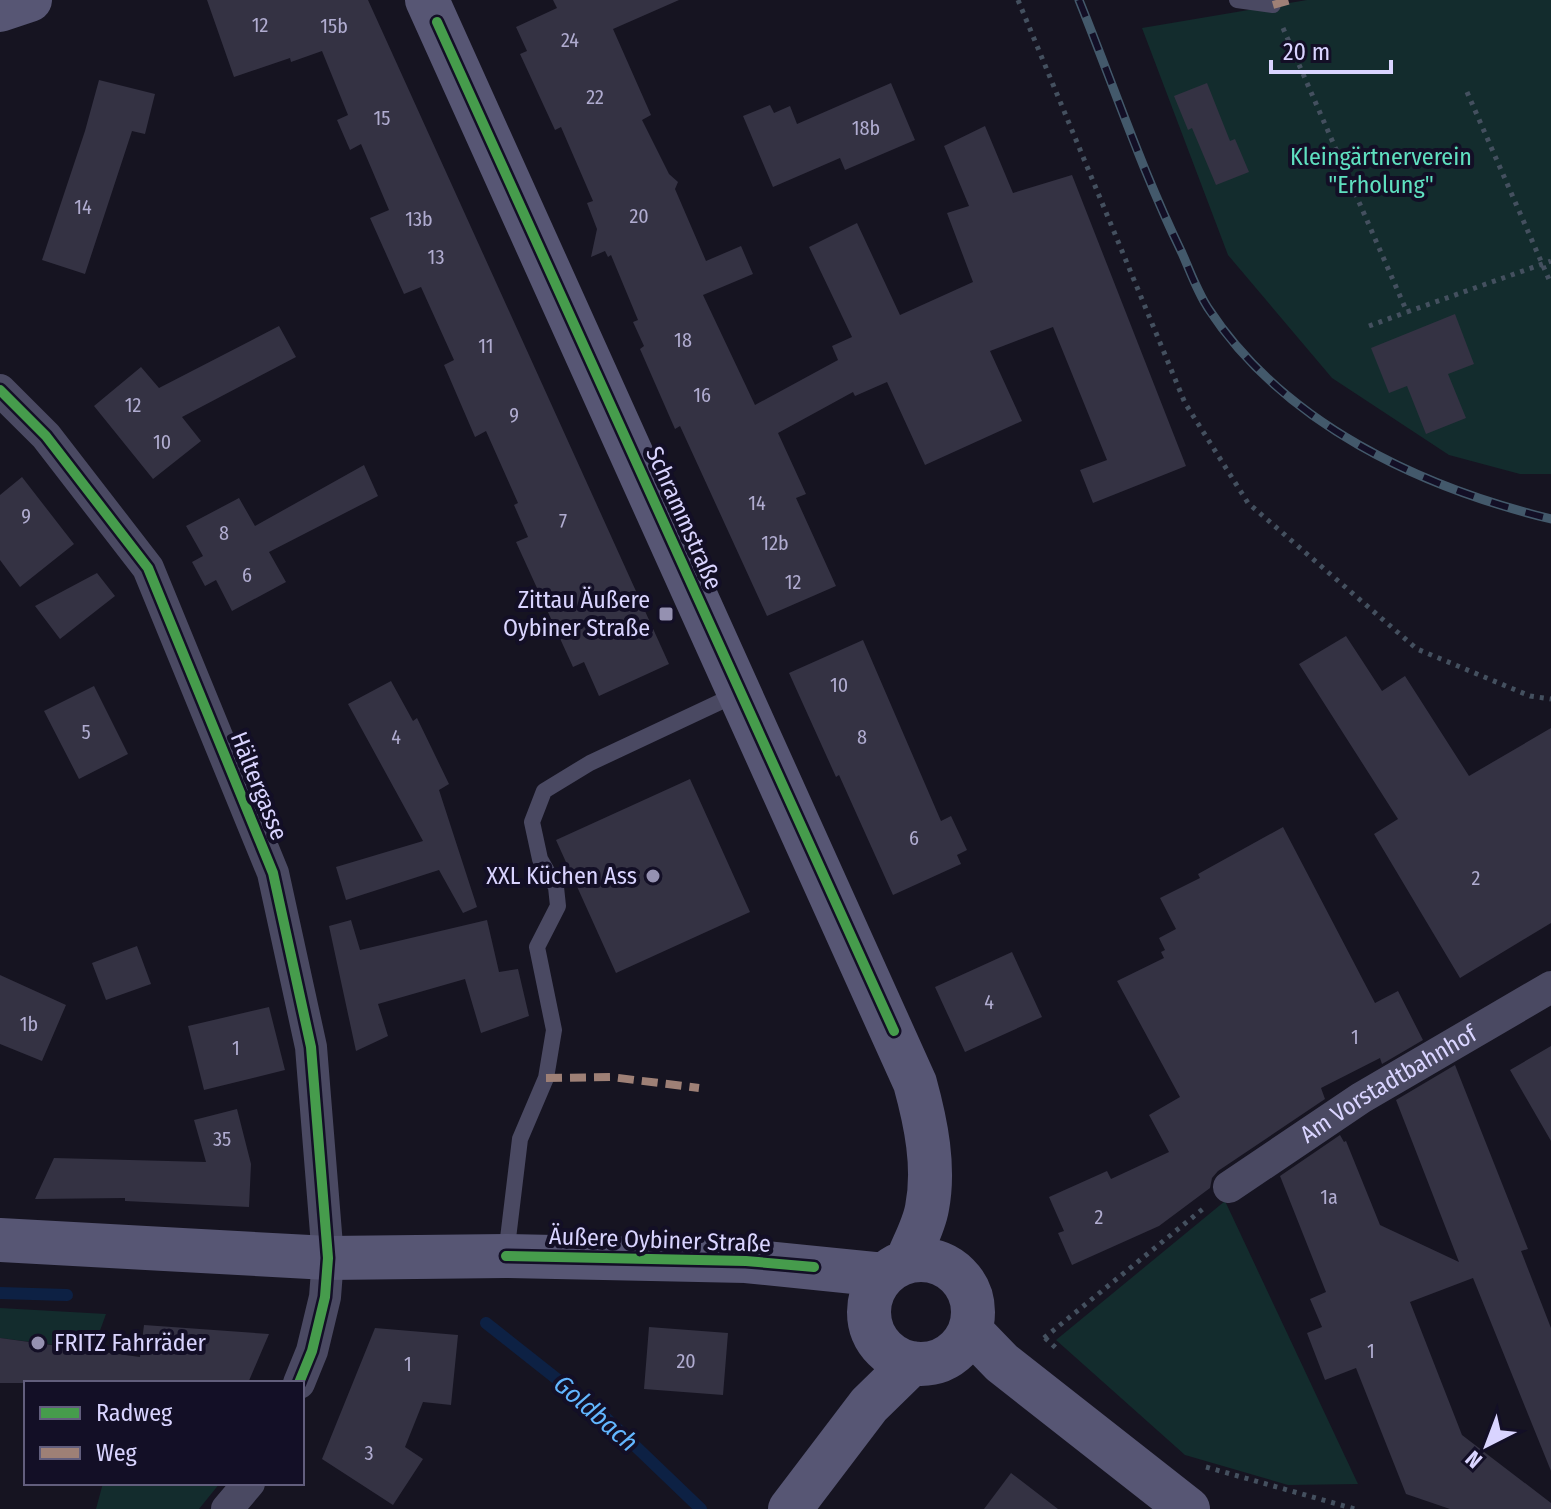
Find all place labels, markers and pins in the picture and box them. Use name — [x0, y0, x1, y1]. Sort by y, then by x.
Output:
place label: Zittau Äußere Oybiner Straße — [503, 586, 650, 642]
marker: Zittau Äußere Oybiner Straße — [657, 605, 675, 623]
place label: XXL Küchen Ass — [486, 862, 637, 890]
marker: XXL Küchen Ass — [644, 867, 662, 885]
place label: FRITZ Fahrräder — [54, 1329, 207, 1357]
marker: FRITZ Fahrräder — [29, 1334, 47, 1352]

